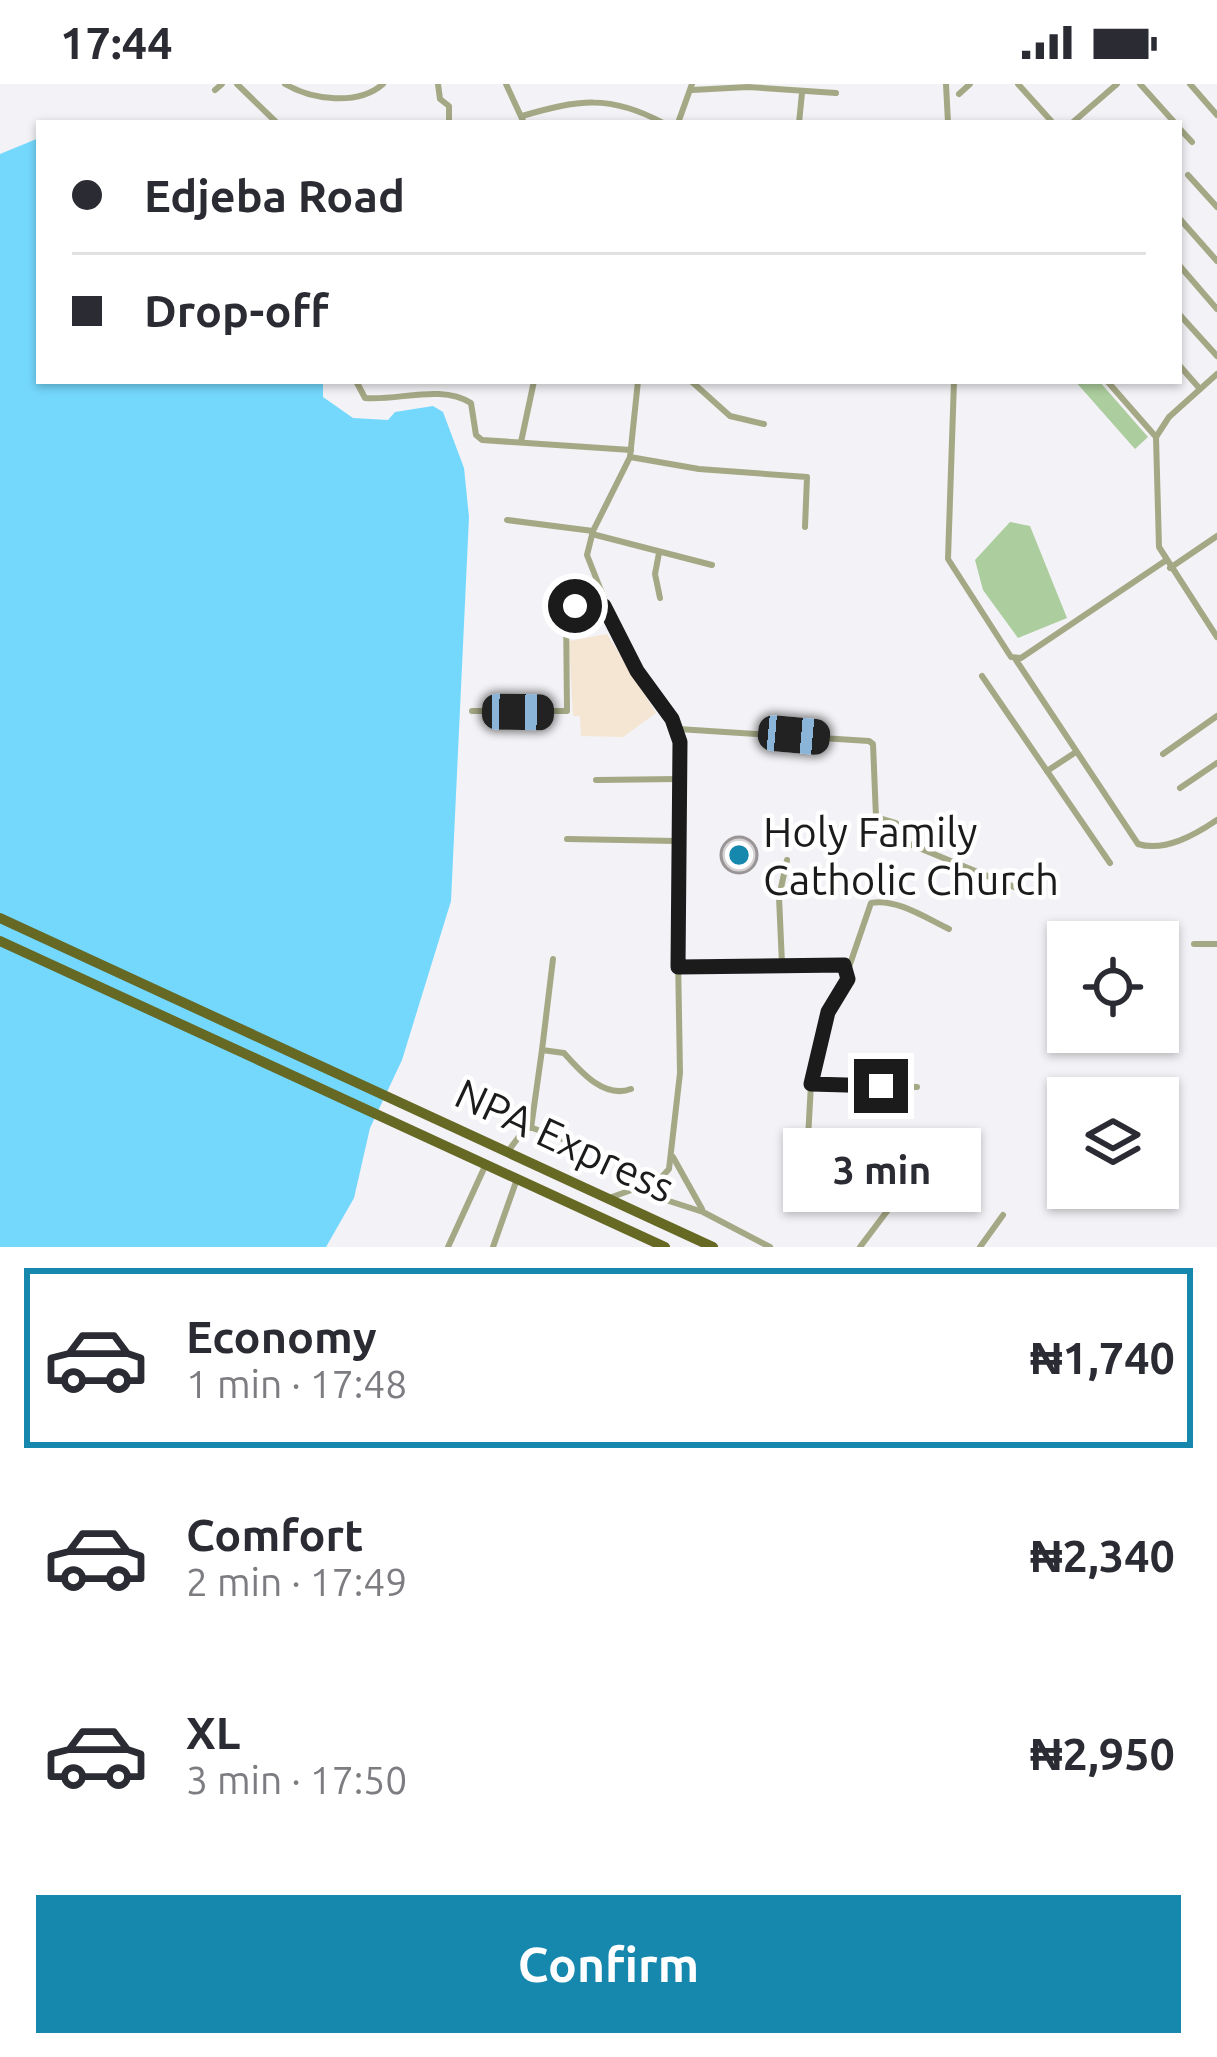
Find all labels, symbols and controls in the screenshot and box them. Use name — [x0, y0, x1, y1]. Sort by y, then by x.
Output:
text: 17:44 — [60, 17, 173, 68]
text: Edjeba Road — [144, 170, 405, 221]
text: Drop-off — [144, 285, 329, 336]
route start — [548, 579, 602, 633]
car — [482, 693, 554, 731]
car — [757, 714, 831, 756]
place label: Holy Family Catholic Church — [763, 808, 1059, 903]
marker: Holy Family Catholic Church — [726, 842, 752, 868]
map controls — [1047, 921, 1179, 1209]
button: locate — [1047, 921, 1179, 1053]
route end — [854, 1059, 908, 1113]
street label: NPA Express — [448, 1069, 682, 1211]
button: layers — [1047, 1077, 1179, 1209]
callout: 3 min — [782, 1128, 980, 1212]
text: 3 min — [833, 1148, 931, 1191]
icon: car — [42, 1304, 150, 1412]
text: Economy — [186, 1311, 377, 1362]
text: ₦1,740 — [1030, 1332, 1175, 1383]
text: 1 min · 17:48 — [186, 1362, 407, 1405]
icon: car — [42, 1502, 150, 1610]
text: Comfort — [186, 1509, 363, 1560]
text: ₦2,340 — [1030, 1530, 1175, 1581]
text: 2 min · 17:49 — [186, 1560, 407, 1603]
icon: car — [42, 1700, 150, 1808]
text: XL — [186, 1707, 240, 1758]
text: ₦2,950 — [1030, 1728, 1175, 1779]
text: 3 min · 17:50 — [186, 1758, 407, 1801]
button: Confirm — [36, 1895, 1181, 2033]

